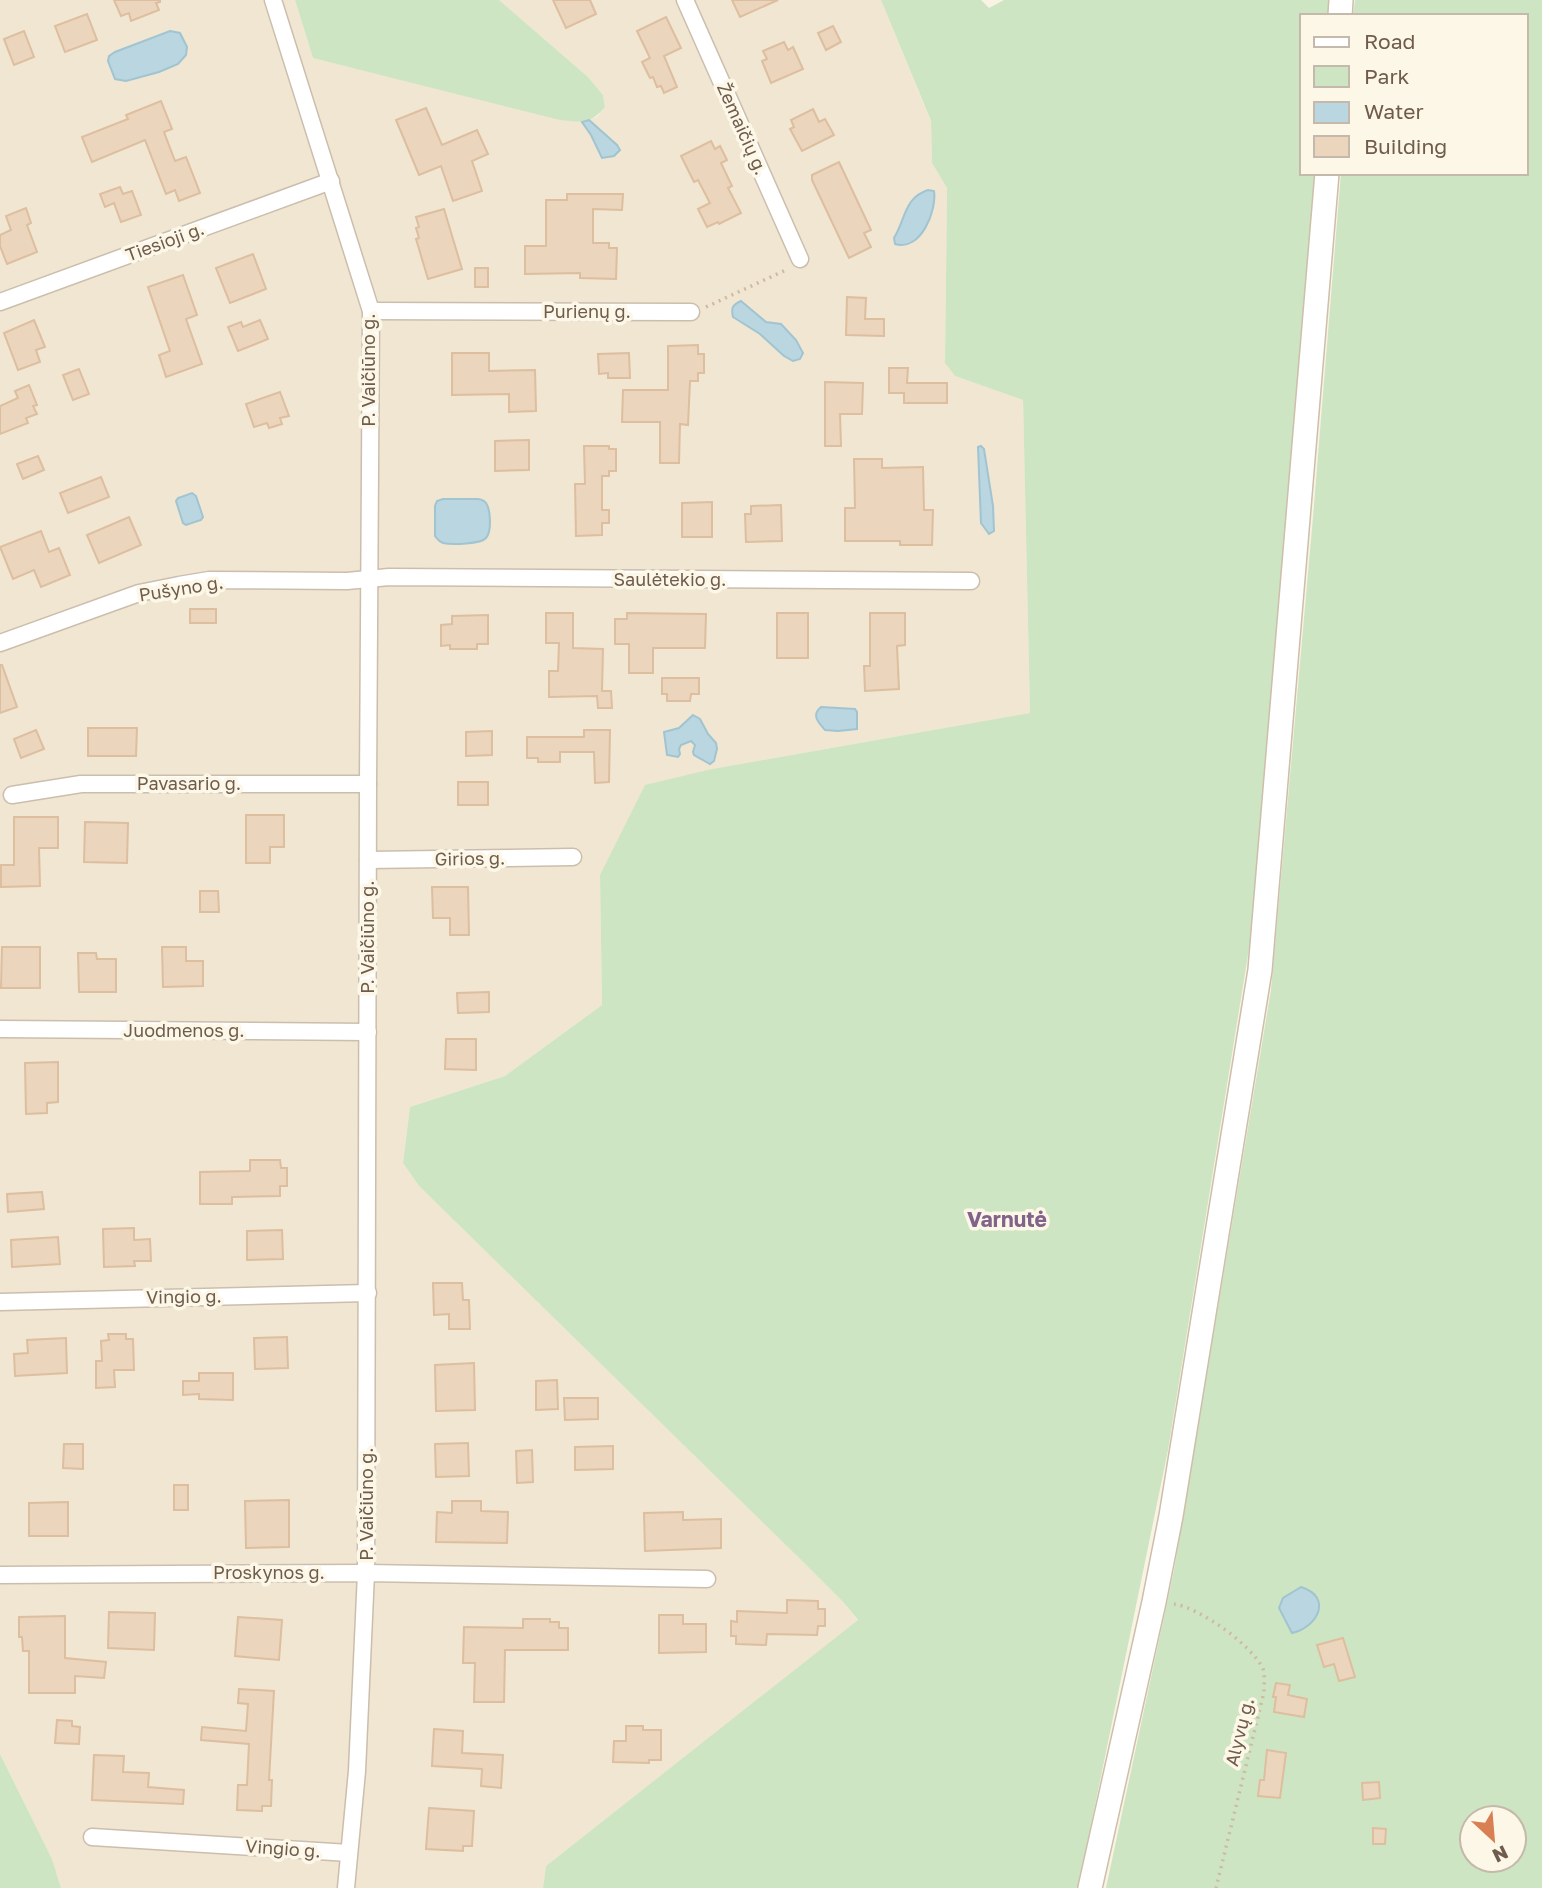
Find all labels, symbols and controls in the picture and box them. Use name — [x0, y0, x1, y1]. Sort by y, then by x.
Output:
legend — [1300, 14, 1528, 175]
text: Road — [1364, 28, 1415, 54]
text: Park — [1364, 63, 1410, 89]
street label: Žemaičių g. — [713, 79, 773, 178]
text: Water — [1364, 98, 1424, 124]
text: Building — [1364, 133, 1447, 159]
street label: Tiesioji g. — [122, 217, 207, 265]
street label: Purienų g. — [543, 300, 631, 322]
street label: P. Vaičiūno g. — [357, 313, 379, 427]
street label: Saulėtekio g. — [613, 568, 727, 590]
street label: Pušyno g. — [137, 570, 225, 606]
street label: Pavasario g. — [137, 772, 241, 794]
street label: Girios g. — [434, 846, 506, 870]
street label: P. Vaičiūno g. — [356, 880, 378, 994]
street label: Juodmenos g. — [123, 1019, 245, 1041]
district label: Varnutė — [967, 1206, 1047, 1232]
street label: Vingio g. — [146, 1284, 222, 1308]
street label: P. Vaičiūno g. — [355, 1447, 377, 1561]
street label: Proskynos g. — [213, 1561, 325, 1583]
street label: Alyvų g. — [1220, 1695, 1258, 1768]
north arrow — [1458, 1804, 1528, 1874]
street label: Vingio g. — [245, 1834, 322, 1862]
text: N — [1489, 1841, 1512, 1868]

